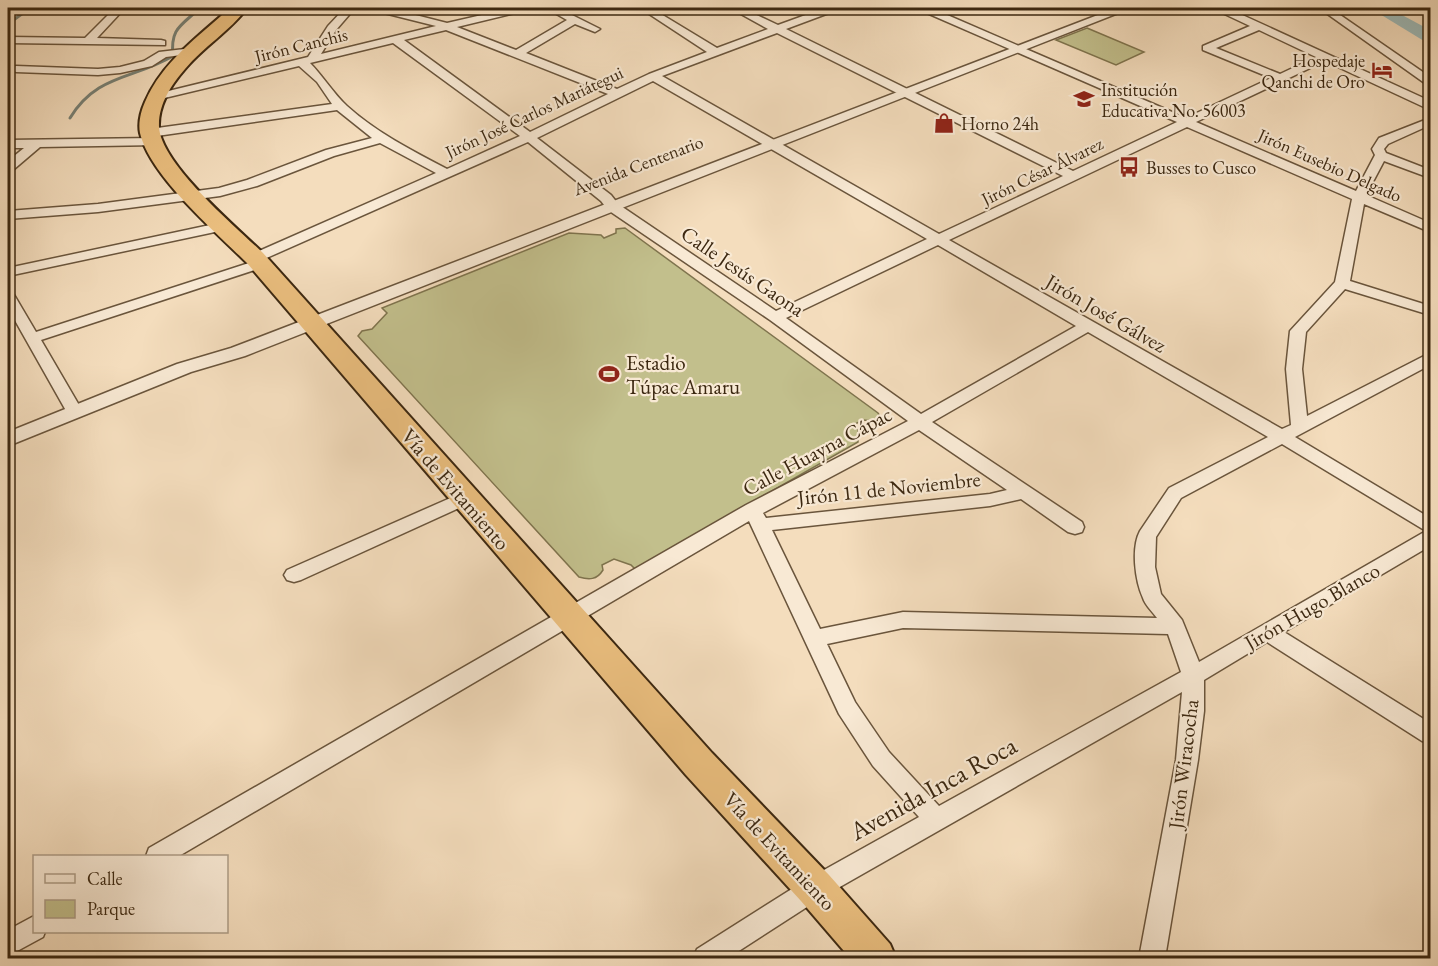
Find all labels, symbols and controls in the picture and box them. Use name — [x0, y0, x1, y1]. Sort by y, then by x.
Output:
street label: Jirón Canchis — [250, 22, 350, 68]
place label: Hospedaje Qanchi de Oro — [1262, 49, 1365, 93]
hotel icon: Hospedaje Qanchi de Oro — [1370, 58, 1394, 82]
street label: Jirón José Carlos Mariátegui — [440, 60, 627, 164]
place label: Institución Educativa No. 56003 — [1101, 78, 1246, 122]
school or university icon: Institución Educativa No. 56003 — [1072, 87, 1096, 111]
shop icon: Horno 24h — [932, 111, 956, 135]
place label: Horno 24h — [961, 112, 1039, 135]
street label: Jirón Eusebio Delgado — [1253, 122, 1406, 207]
street label: Avenida Centenario — [569, 130, 706, 201]
street label: Jirón César Álvarez — [976, 132, 1107, 211]
bus stop icon: Busses to Cusco — [1117, 155, 1141, 179]
place label: Busses to Cusco — [1146, 156, 1256, 179]
street label: Calle Jesús Gaona — [676, 220, 811, 323]
street label: Jirón José Gálvez — [1039, 267, 1171, 359]
place label: Estadio Túpac Amaru — [626, 349, 740, 400]
sports icon: Estadio Túpac Amaru — [597, 362, 621, 386]
street label: Calle Huayna Cápac — [738, 400, 896, 502]
street label: Vía de Evitamiento — [396, 423, 516, 555]
street label: Jirón 11 de Noviembre — [794, 465, 982, 511]
street label: Jirón Hugo Blanco — [1238, 556, 1385, 657]
street label: Jirón Wiracocha — [1161, 697, 1204, 832]
street label: Avenida Inca Roca — [842, 728, 1023, 848]
street label: Vía de Evitamiento — [718, 786, 842, 916]
legend — [33, 855, 228, 933]
text: Calle — [87, 867, 123, 890]
text: Parque — [87, 897, 135, 920]

